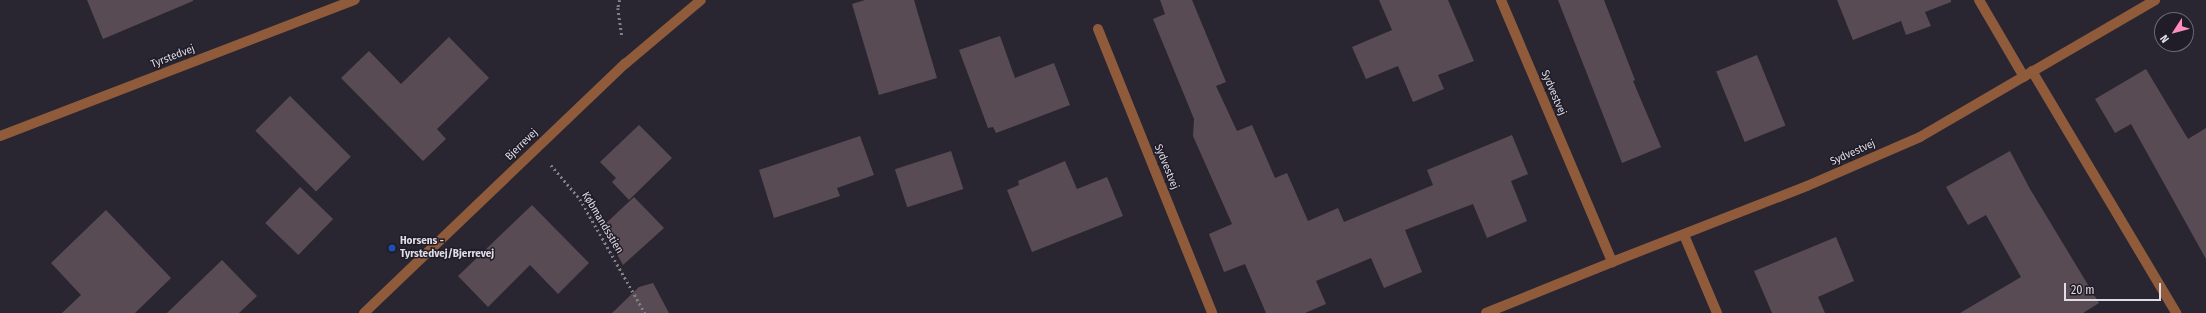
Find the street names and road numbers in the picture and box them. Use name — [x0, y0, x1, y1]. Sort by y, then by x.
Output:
street label: Tyrstedvej — [149, 43, 197, 71]
street label: Sydvestvej — [1538, 68, 1568, 118]
street label: Bjerrevej — [503, 126, 541, 164]
street label: Sydvestvej — [1829, 137, 1877, 169]
street label: Sydvestvej — [1151, 142, 1181, 192]
street label: Købmandsstien — [578, 190, 626, 256]

